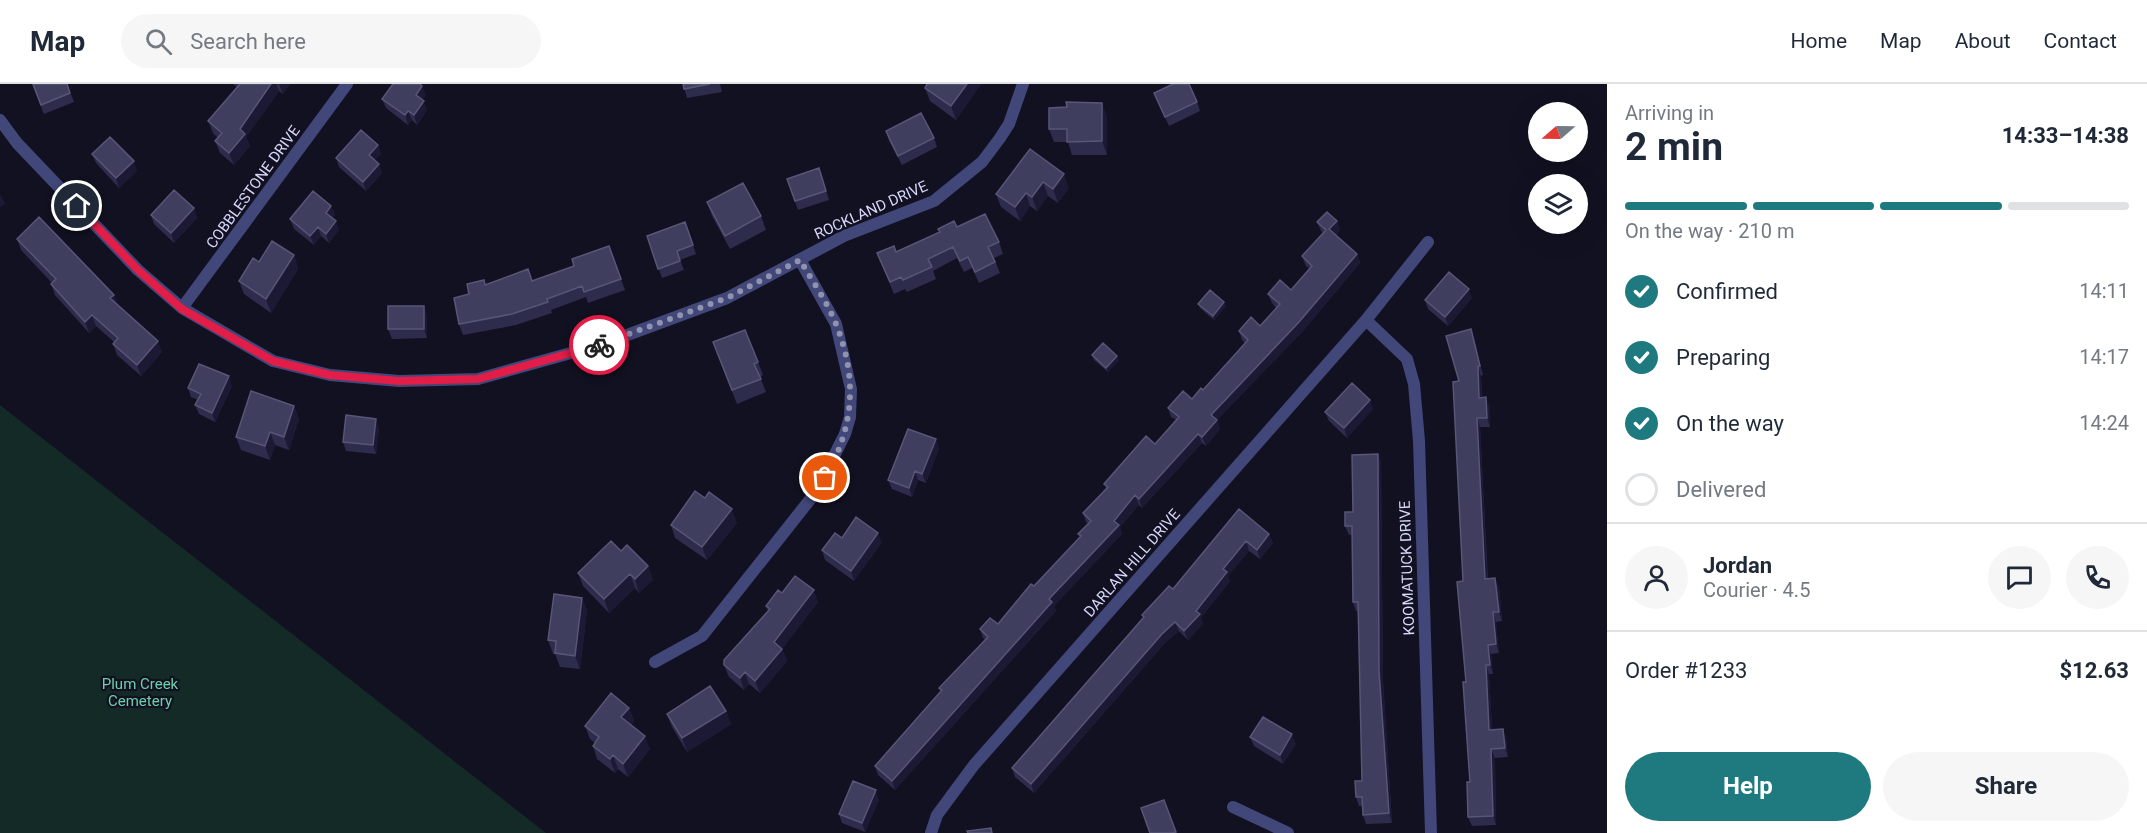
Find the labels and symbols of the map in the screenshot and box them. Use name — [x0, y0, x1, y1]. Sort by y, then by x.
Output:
north arrow — [1528, 102, 1588, 162]
street label: COBBLESTONE DRIVE — [202, 122, 304, 252]
street label: ROCKLAND DRIVE — [811, 177, 931, 243]
pin — [51, 180, 102, 231]
courier — [569, 315, 629, 375]
pin — [799, 452, 850, 503]
street label: KOOMATUCK DRIVE — [1396, 500, 1418, 636]
street label: DARLAN HILL DRIVE — [1080, 505, 1184, 621]
park label: Plum Creek Cemetery — [102, 675, 179, 710]

